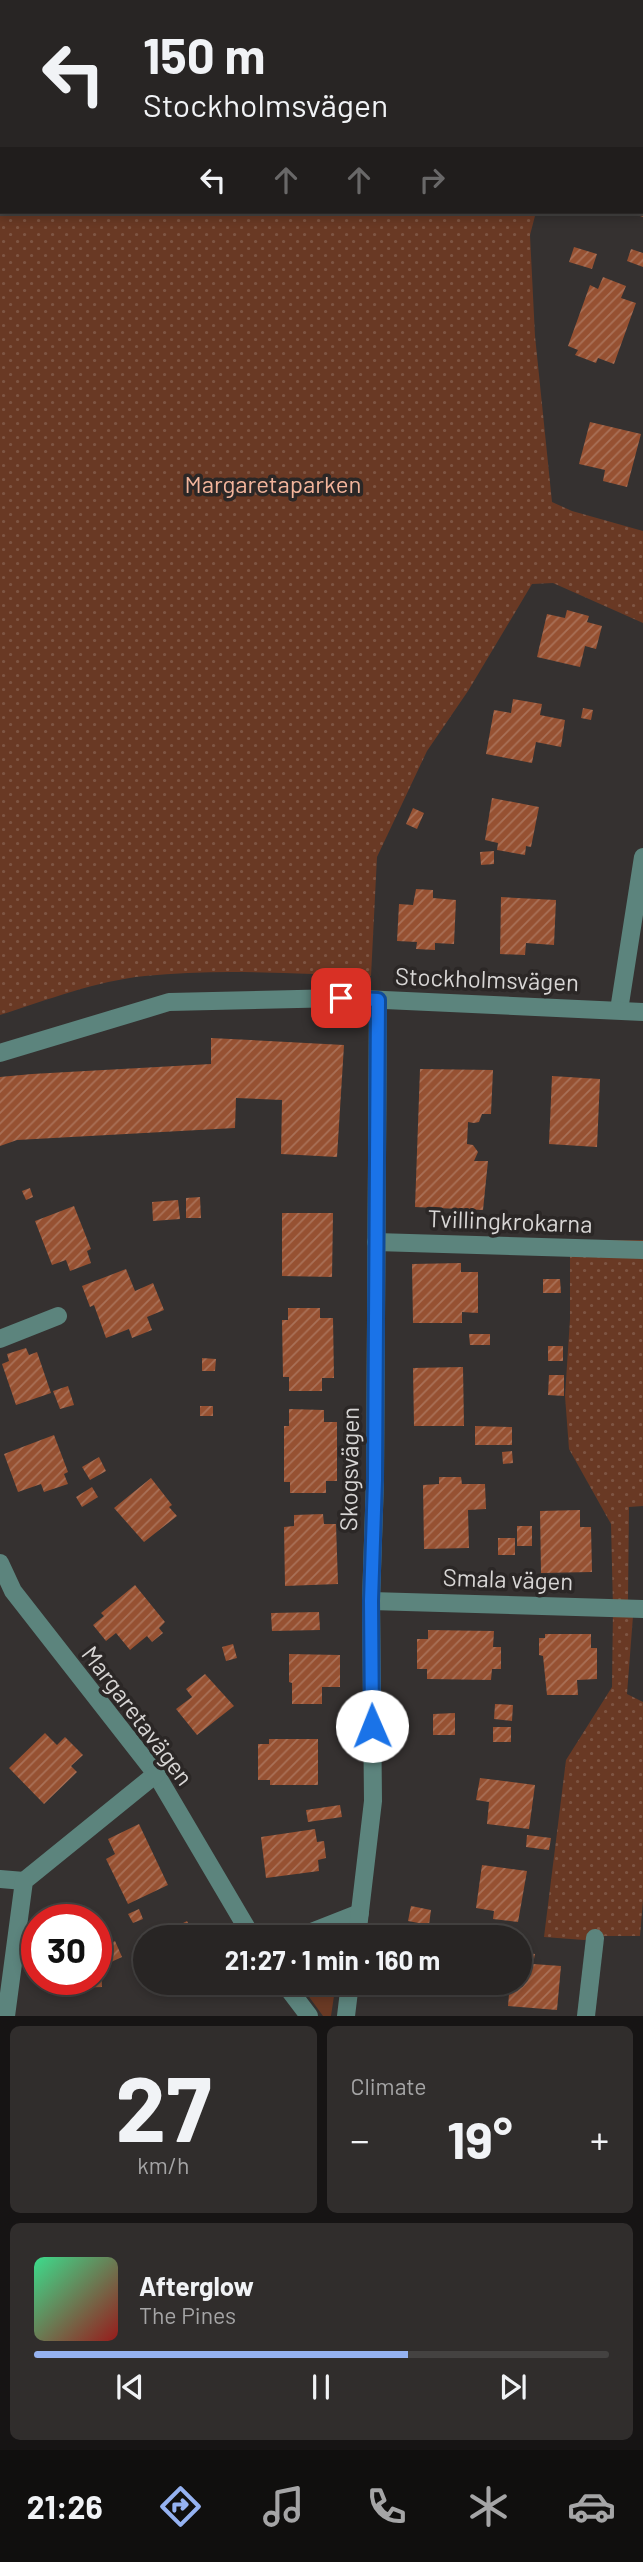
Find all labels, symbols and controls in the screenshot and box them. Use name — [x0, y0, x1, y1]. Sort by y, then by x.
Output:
text: 150 m — [143, 25, 265, 84]
icon: left — [28, 28, 119, 119]
text: Stockholmsvägen — [143, 85, 388, 123]
icon: left — [194, 161, 232, 199]
icon: ahead — [267, 161, 305, 199]
icon: ahead — [340, 161, 378, 199]
icon: right — [413, 161, 451, 199]
park label: Margaretaparken — [185, 469, 361, 498]
street label: Stockholmsvägen — [395, 961, 579, 996]
pin — [311, 968, 371, 1028]
icon: arrive — [322, 979, 360, 1017]
street label: Tvillingkrokarna — [427, 1203, 593, 1238]
street label: Skogsvägen — [333, 1407, 364, 1531]
street label: Smala vägen — [442, 1562, 574, 1595]
street label: Margaretavägen — [76, 1640, 200, 1791]
position arrow — [335, 1689, 409, 1763]
speed limit sign: 30 — [21, 1904, 112, 1995]
text: 21:27 · 1 min · 160 m — [225, 1944, 440, 1975]
text: 27 — [115, 2051, 211, 2160]
text: Climate — [351, 2072, 427, 2100]
text: 19° — [447, 2107, 513, 2169]
text: − — [351, 2116, 370, 2162]
text: + — [590, 2116, 609, 2162]
text: km/h — [137, 2151, 189, 2179]
text: Afterglow — [139, 2270, 254, 2301]
text: The Pines — [139, 2301, 236, 2329]
icon: previous — [111, 2368, 149, 2406]
icon: pause — [302, 2368, 340, 2406]
icon: next — [494, 2368, 532, 2406]
icon: directions — [156, 2482, 205, 2531]
icon: music — [259, 2482, 308, 2531]
icon: phone — [362, 2482, 411, 2531]
icon: climate — [464, 2482, 513, 2531]
icon: car — [567, 2482, 616, 2531]
text: 21:26 — [27, 2487, 103, 2525]

